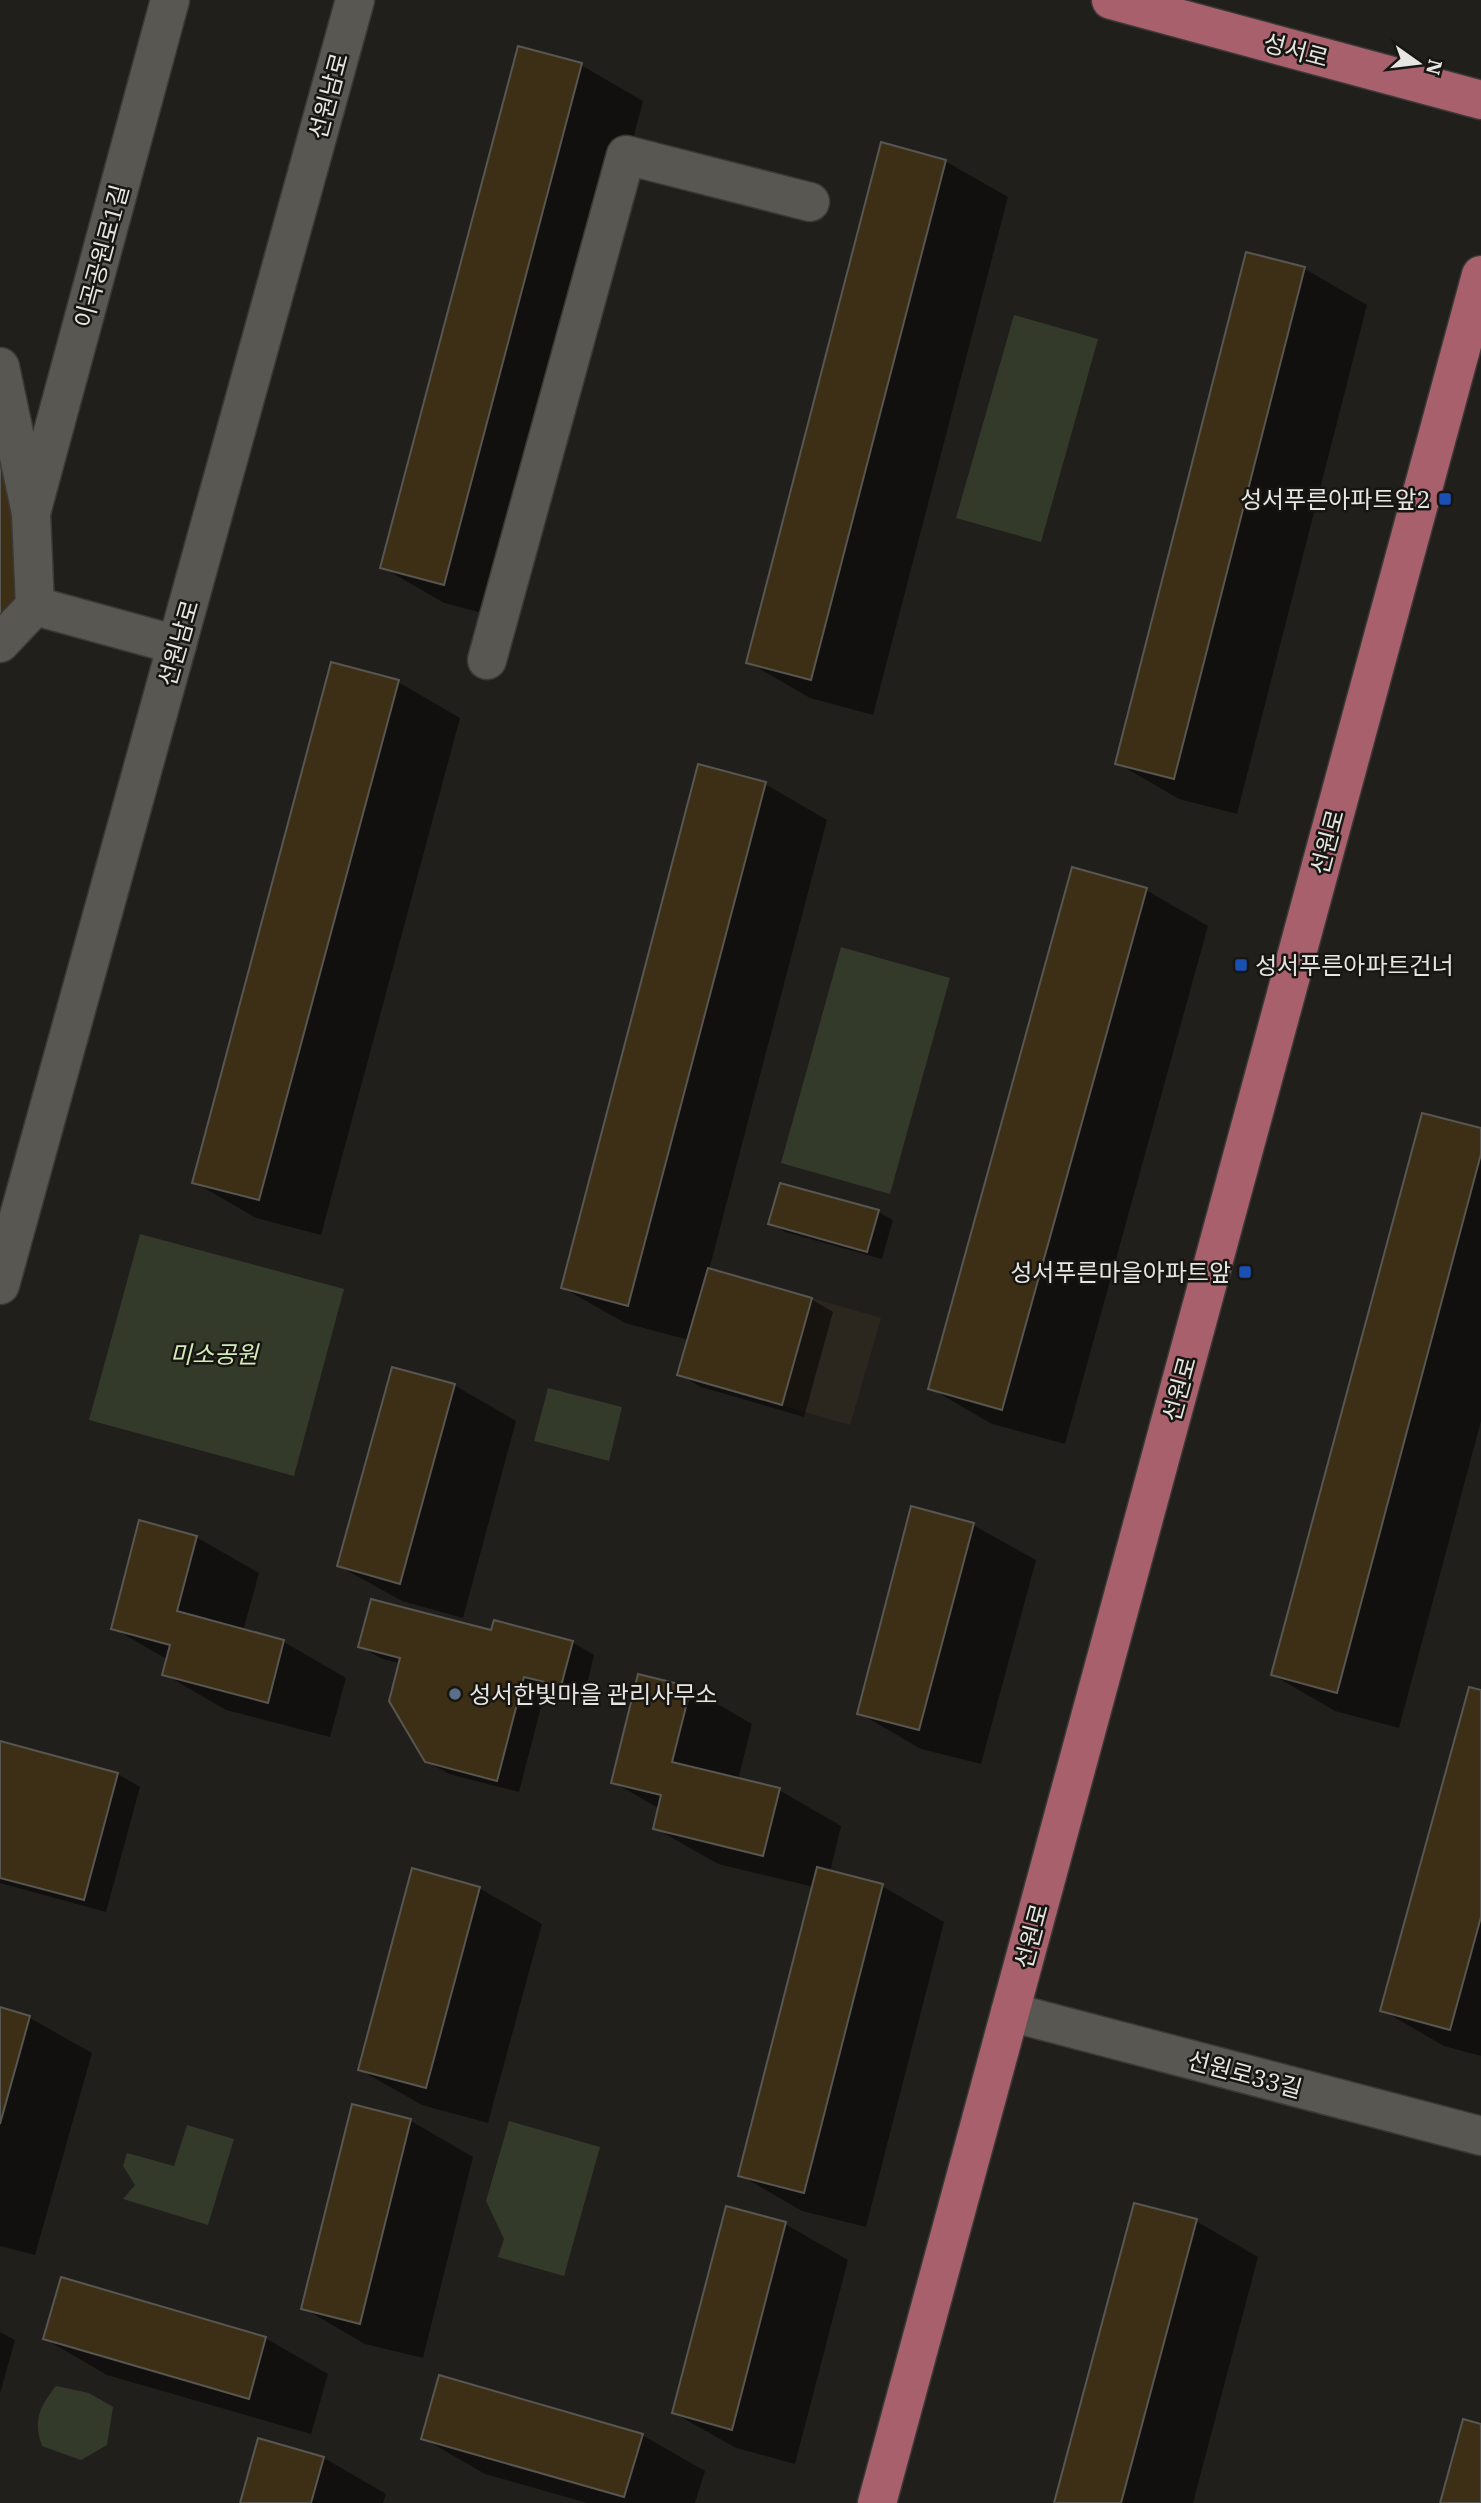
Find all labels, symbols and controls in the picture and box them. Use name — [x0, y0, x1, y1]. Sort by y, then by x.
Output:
street label: 성서로 — [1260, 26, 1332, 74]
north arrow — [1383, 28, 1453, 98]
street label: 선원남로 — [301, 49, 355, 143]
text: N — [1421, 57, 1448, 77]
street label: 이곡공원로1길 — [67, 181, 135, 331]
place label: 성서푸른아파트앞2 — [1240, 483, 1431, 515]
marker: 성서푸른아파트앞2 — [1437, 491, 1453, 507]
street label: 선원남로 — [150, 596, 206, 690]
street label: 선원로 — [1303, 806, 1351, 878]
place label: 성서푸른아파트건너 — [1255, 949, 1454, 981]
marker: 성서푸른아파트건너 — [1233, 957, 1249, 973]
place label: 성서푸른마을아파트앞 — [1010, 1256, 1231, 1288]
marker: 성서푸른마을아파트앞 — [1237, 1264, 1253, 1280]
park label: 미소공원 — [170, 1338, 260, 1370]
street label: 선원로 — [1155, 1353, 1203, 1425]
place label: 성서한빛마을 관리사무소 — [469, 1678, 717, 1710]
marker: 성서한빛마을 관리사무소 — [447, 1686, 463, 1702]
street label: 선원로 — [1007, 1900, 1055, 1972]
street label: 선원로33길 — [1184, 2043, 1306, 2105]

